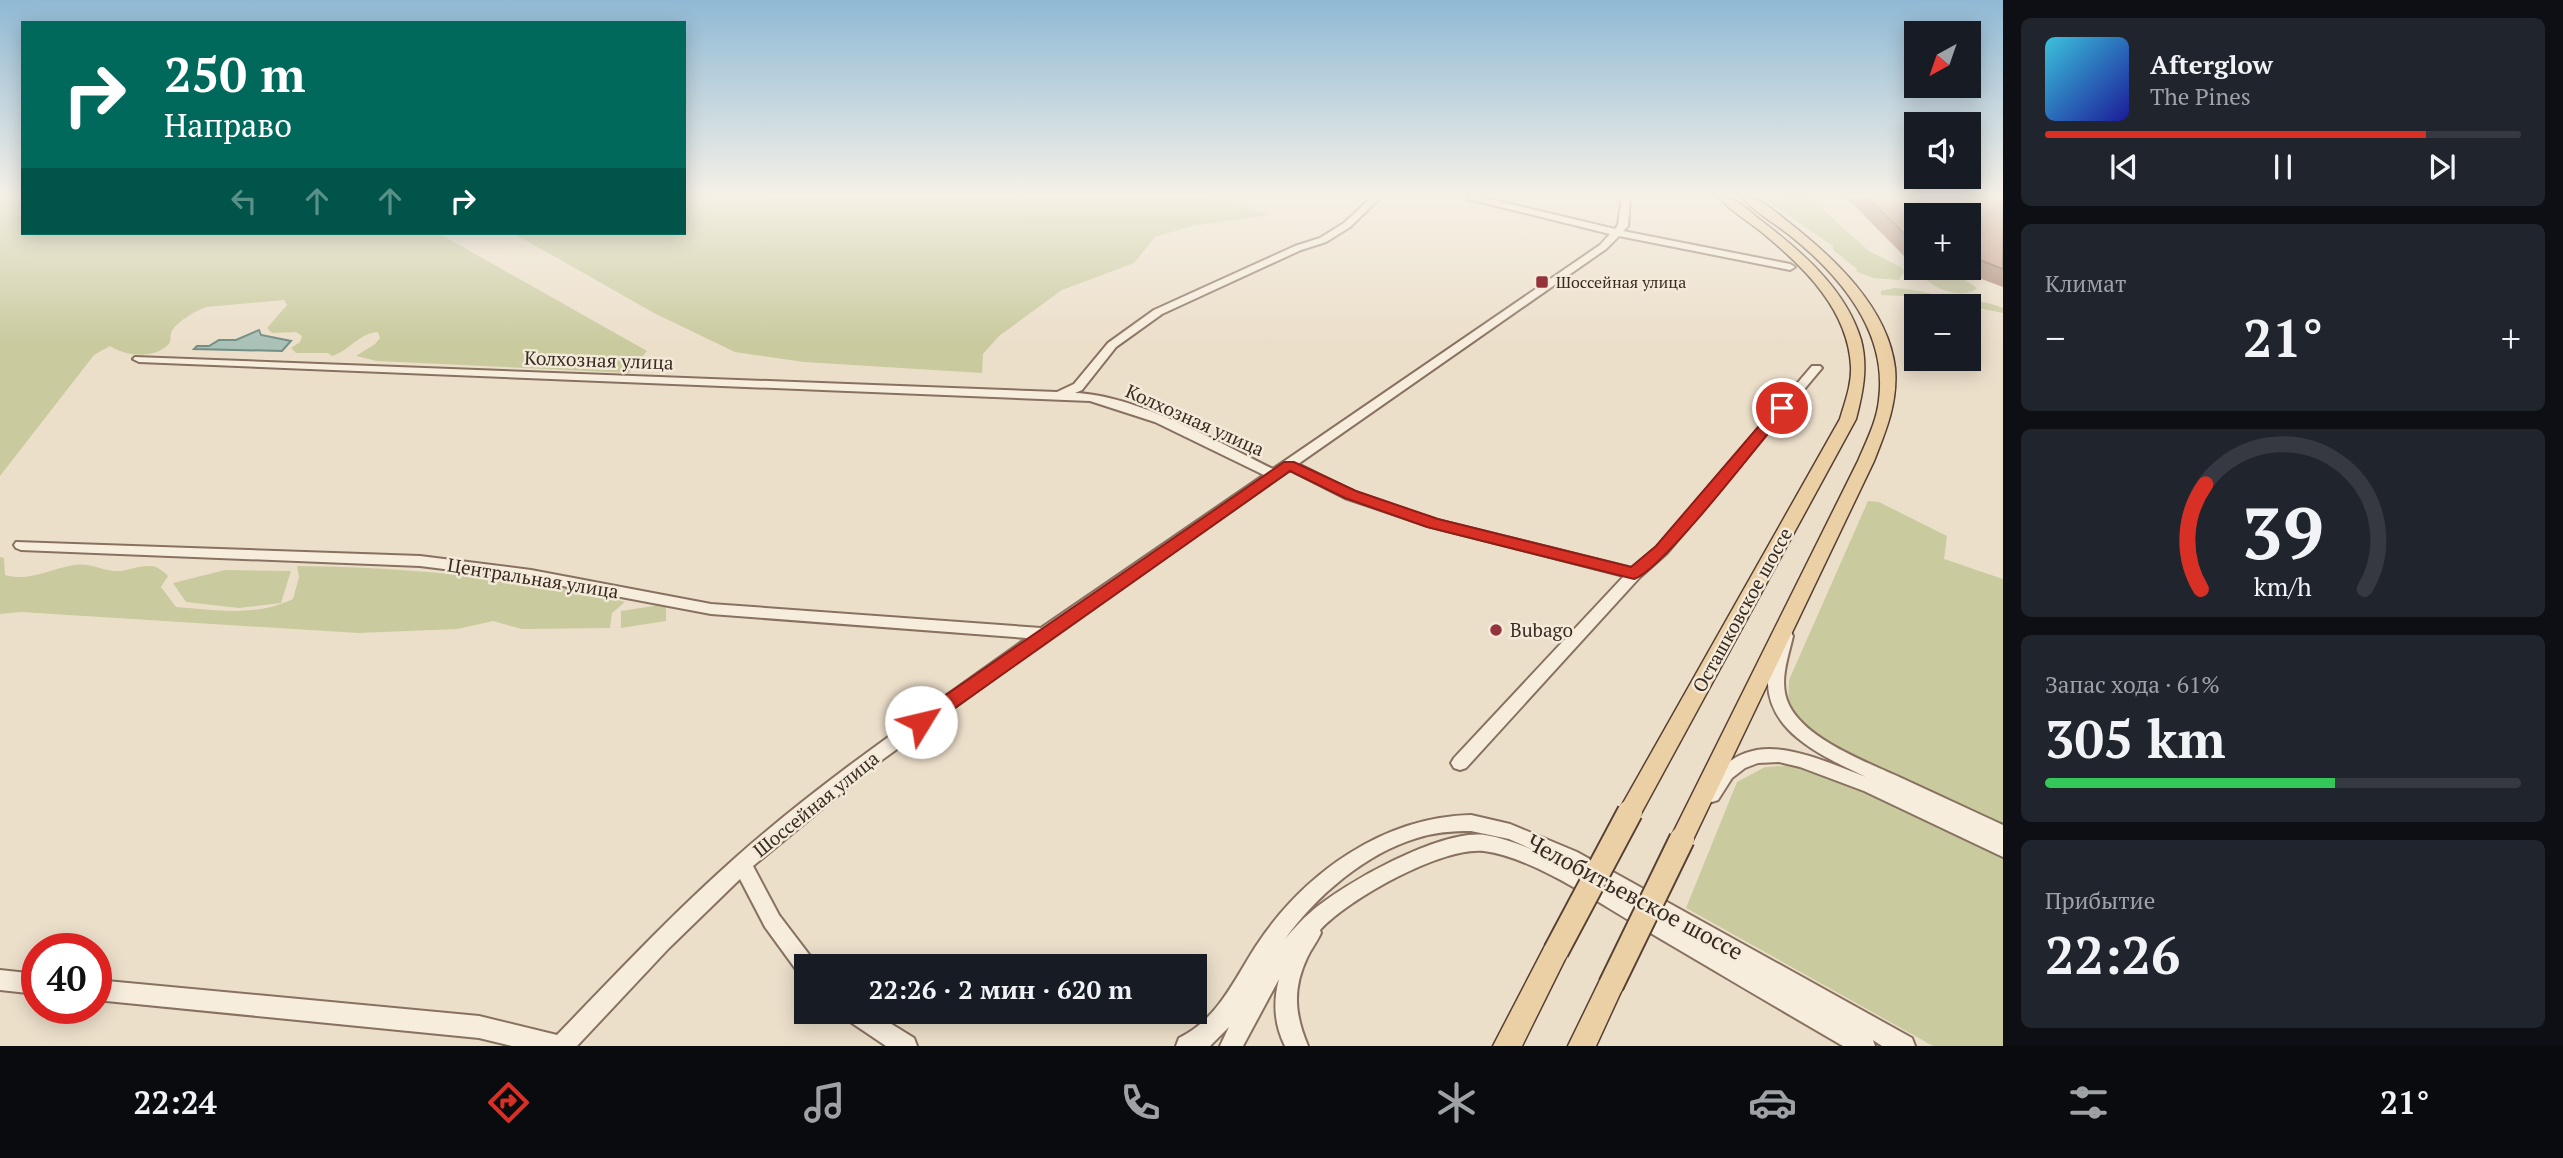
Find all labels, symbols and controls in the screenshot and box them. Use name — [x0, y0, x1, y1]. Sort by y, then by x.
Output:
north arrow — [1904, 21, 1981, 98]
map controls — [1904, 21, 1981, 371]
text: 250 m — [164, 41, 306, 106]
text: Afterglow — [2150, 47, 2273, 81]
icon: right — [49, 49, 140, 140]
text: The Pines — [2150, 81, 2251, 112]
text: Направо — [164, 104, 292, 146]
button: sound — [1904, 112, 1981, 189]
icon: previous — [2105, 148, 2143, 186]
icon: pause — [2264, 148, 2302, 186]
icon: next — [2423, 148, 2461, 186]
icon: left — [225, 182, 263, 220]
icon: ahead — [298, 182, 336, 220]
icon: ahead — [371, 182, 409, 220]
icon: right — [444, 182, 482, 220]
button: + — [1904, 203, 1981, 280]
text: Климат — [2045, 268, 2126, 299]
place label: Шоссейная улица — [1556, 271, 1686, 293]
marker: Шоссейная улица — [1534, 274, 1550, 290]
button: − — [1904, 294, 1981, 371]
text: 21° — [2243, 303, 2323, 372]
text: − — [2045, 313, 2065, 363]
text: + — [2501, 313, 2521, 363]
street label: Колхозная улица — [524, 344, 674, 375]
street label: Колхозная улица — [1122, 378, 1269, 462]
pin — [1752, 378, 1812, 438]
icon: arrive — [1763, 389, 1801, 427]
text: 39 — [2242, 483, 2324, 580]
street label: Осташковское шоссе — [1686, 523, 1797, 697]
street label: Центральная улица — [446, 552, 621, 603]
text: km/h — [2254, 570, 2312, 603]
place label: Bubago — [1510, 617, 1573, 642]
marker: Bubago — [1488, 622, 1504, 638]
text: Запас хода · 61% — [2045, 669, 2220, 700]
position arrow — [884, 685, 958, 759]
text: 305 km — [2045, 704, 2226, 773]
street label: Шоссейная улица — [748, 745, 884, 862]
street label: Челобитьевское шоссе — [1522, 826, 1749, 967]
text: Прибытие — [2045, 885, 2155, 916]
text: 22:26 — [2045, 920, 2180, 989]
speed limit sign: 40 — [21, 933, 112, 1024]
text: 22:26 · 2 мин · 620 m — [869, 972, 1132, 1006]
icon: directions — [484, 1078, 533, 1127]
icon: music — [800, 1078, 849, 1127]
icon: phone — [1116, 1078, 1165, 1127]
icon: climate — [1432, 1078, 1481, 1127]
icon: car — [1748, 1078, 1797, 1127]
icon: filters — [2064, 1078, 2113, 1127]
text: 22:24 — [134, 1081, 217, 1123]
text: 21° — [2380, 1081, 2429, 1123]

